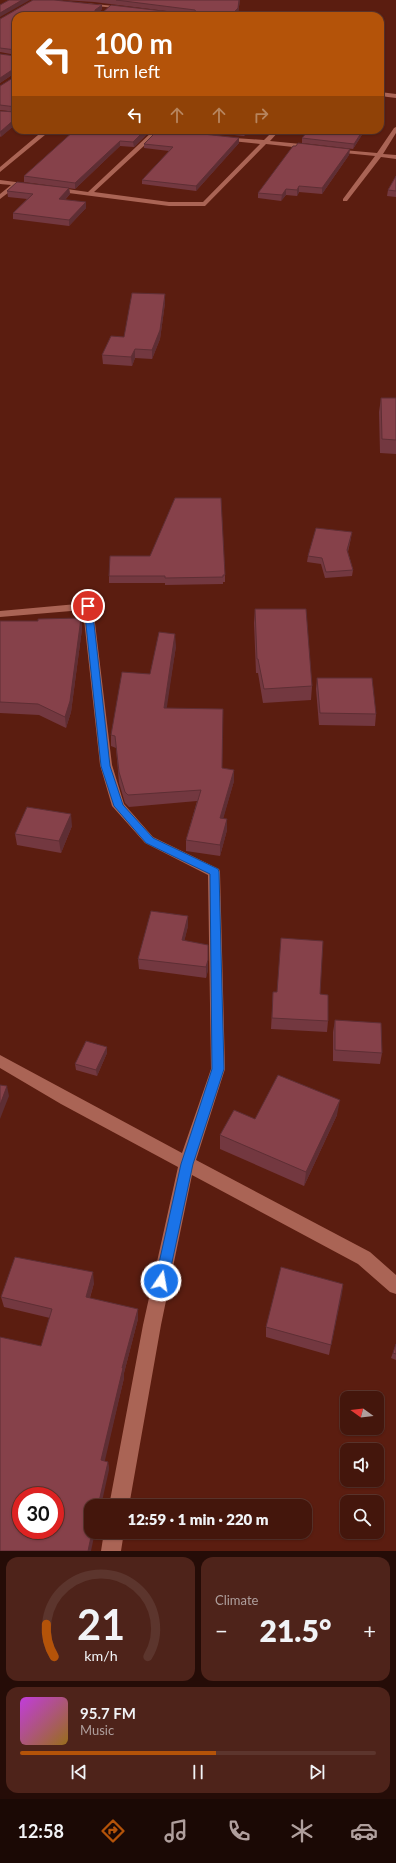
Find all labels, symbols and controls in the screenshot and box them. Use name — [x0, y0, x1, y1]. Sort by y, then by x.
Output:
text: 100 m — [94, 26, 173, 60]
icon: left — [28, 28, 80, 80]
text: Turn left — [94, 60, 160, 82]
icon: left — [124, 104, 146, 126]
icon: ahead — [166, 104, 188, 126]
icon: ahead — [208, 104, 230, 126]
icon: right — [250, 104, 272, 126]
pin — [71, 589, 105, 623]
icon: arrive — [77, 595, 99, 617]
position arrow — [140, 1260, 182, 1302]
north arrow — [340, 1391, 384, 1435]
map controls — [340, 1391, 384, 1539]
button: sound — [340, 1443, 384, 1487]
speed limit sign: 30 — [12, 1487, 64, 1539]
button: search — [340, 1495, 384, 1539]
text: 12:59 · 1 min · 220 m — [127, 1510, 269, 1528]
text: Climate — [215, 1592, 258, 1608]
text: 21 — [76, 1599, 125, 1649]
text: 21.5° — [260, 1612, 331, 1648]
text: − — [215, 1617, 228, 1644]
text: + — [363, 1617, 376, 1644]
text: km/h — [84, 1647, 117, 1664]
text: 95.7 FM — [80, 1704, 136, 1722]
text: Music — [80, 1722, 114, 1738]
icon: previous — [68, 1761, 90, 1783]
icon: pause — [187, 1761, 209, 1783]
icon: next — [306, 1761, 328, 1783]
icon: directions — [99, 1817, 127, 1845]
icon: music — [162, 1817, 190, 1845]
icon: phone — [225, 1817, 253, 1845]
icon: climate — [288, 1817, 316, 1845]
icon: car — [350, 1817, 378, 1845]
text: 12:58 — [17, 1820, 64, 1842]

